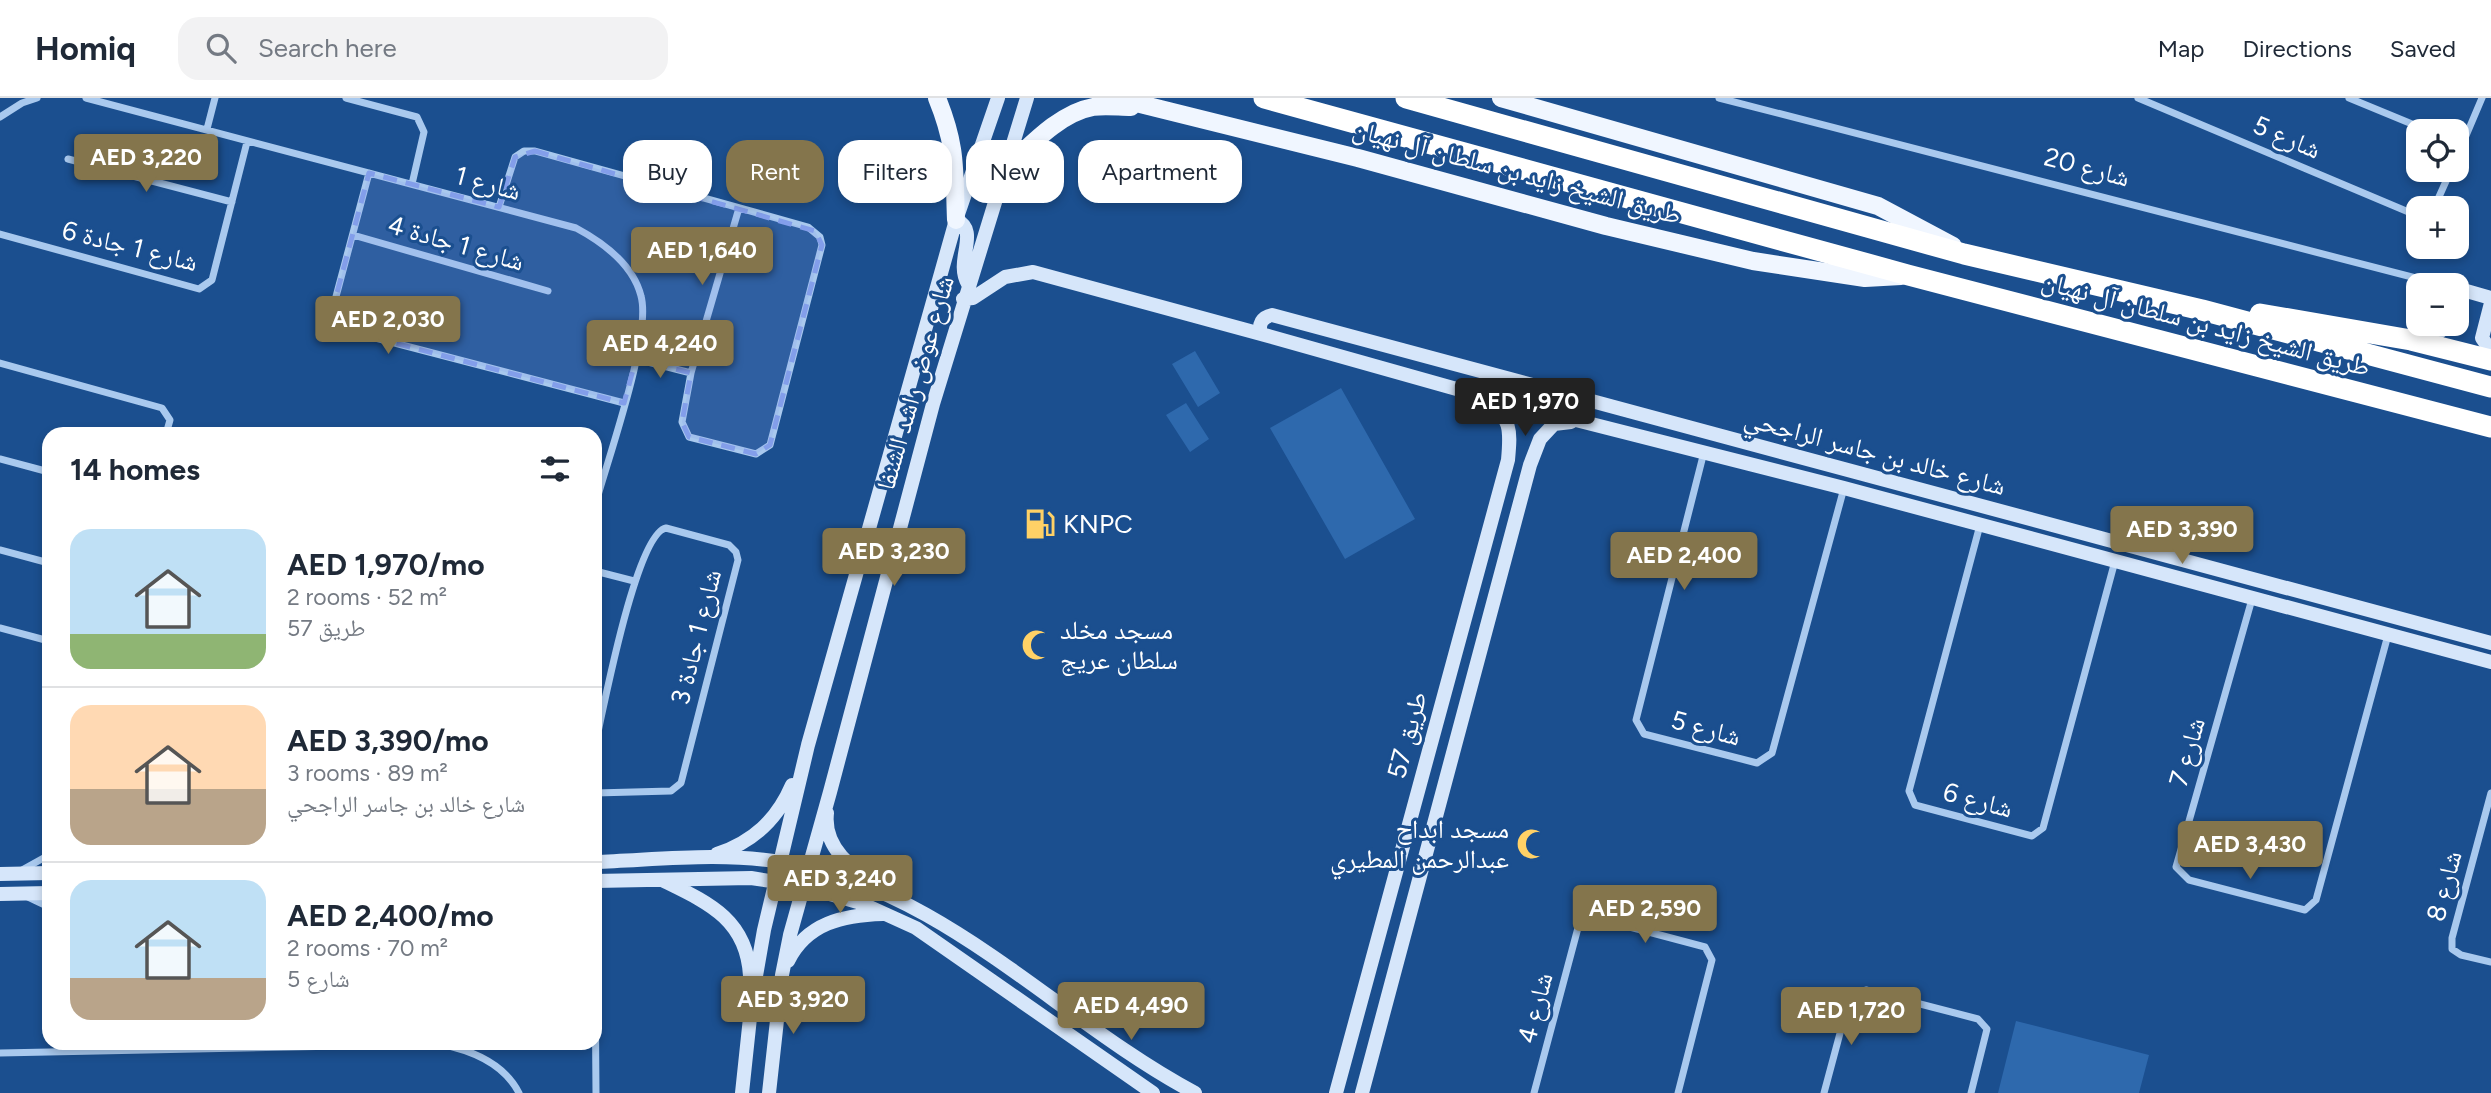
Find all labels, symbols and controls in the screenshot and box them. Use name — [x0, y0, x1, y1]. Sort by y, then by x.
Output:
search box — [178, 17, 668, 80]
text: Homiq — [35, 29, 136, 68]
icon: search — [202, 29, 240, 67]
text: Search here — [258, 32, 397, 64]
text: Map — [2158, 34, 2204, 63]
text: Directions — [2242, 34, 2352, 63]
text: Saved — [2390, 34, 2456, 63]
street label: شارع 5 — [2248, 108, 2326, 166]
street label: طريق الشيخ زايد بن سلطان آل نهيان — [1349, 113, 1685, 232]
map controls — [2406, 119, 2469, 336]
button: locate — [2406, 119, 2469, 182]
pin: AED 3,220 — [66, 134, 226, 194]
chip: Buy — [623, 140, 712, 203]
chip: Rent — [726, 140, 824, 203]
chip: Filters — [838, 140, 952, 203]
chip: New — [966, 140, 1064, 203]
chip: Apartment — [1078, 140, 1242, 203]
street label: شارع 20 — [2041, 140, 2133, 194]
text: AED 3,220 — [90, 143, 202, 171]
street label: شارع 1 — [452, 159, 524, 207]
button: + — [2406, 196, 2469, 259]
street label: شارع 1 جادة 4 — [384, 208, 528, 278]
street label: شارع 1 جادة 6 — [59, 214, 201, 278]
pin: AED 1,640 — [622, 228, 782, 287]
text: AED 1,640 — [647, 236, 757, 264]
street label: طريق الشيخ زايد بن سلطان آل نهيان — [2038, 265, 2374, 384]
street label: شارع عوض راشد الشنفا — [869, 272, 961, 494]
button: − — [2406, 273, 2469, 336]
pin: AED 2,030 — [308, 296, 468, 356]
text: AED 2,030 — [331, 305, 445, 333]
pin: AED 4,240 — [580, 320, 740, 380]
text: AED 4,240 — [603, 329, 717, 357]
pin: AED 1,970 — [1445, 378, 1605, 438]
text: AED 1,970 — [1471, 387, 1579, 415]
street label: شارع خالد بن جاسر الراجحي — [1740, 402, 2009, 507]
icon: filters — [536, 450, 574, 488]
text: 14 homes — [70, 451, 200, 488]
pin: AED 3,390 — [2102, 506, 2262, 566]
fuel station icon: KNPC — [1023, 507, 1057, 541]
place label: KNPC — [1063, 508, 1133, 540]
text: AED 3,390 — [2126, 515, 2238, 543]
pin: AED 3,230 — [814, 528, 974, 588]
pin: AED 2,400 — [1604, 532, 1764, 592]
text: AED 3,230 — [838, 537, 950, 565]
text: AED 2,400 — [1626, 541, 1742, 569]
text: AED 1,970/mo — [287, 546, 485, 583]
icon: home — [126, 557, 210, 641]
street label: شارع 1 جادة 3 — [664, 566, 728, 708]
text: 2 rooms · 52 m² — [287, 583, 447, 611]
text: طريق 57 — [287, 614, 365, 642]
place label: مسجد مخلد سلطان عريج — [1060, 614, 1178, 677]
mosque icon: مسجد مخلد سلطان عريج — [1020, 628, 1054, 662]
street label: طريق 57 — [1380, 688, 1434, 782]
street label: شارع 5 — [1668, 703, 1744, 753]
street label: شارع 7 — [2162, 714, 2212, 790]
text: AED 3,390/mo — [287, 722, 489, 759]
icon: home — [126, 733, 210, 817]
text: 3 rooms · 89 m² — [287, 759, 448, 787]
street label: شارع 6 — [1940, 775, 2016, 825]
text: شارع خالد بن جاسر الراجحي — [287, 790, 525, 818]
place label: مسجد ابداح عبدالرحمن المطيري — [1330, 813, 1509, 880]
pin: AED 3,430 — [2170, 822, 2330, 881]
mosque icon: مسجد ابداح عبدالرحمن المطيري — [1515, 827, 1549, 861]
text: AED 3,430 — [2194, 830, 2306, 858]
street label: شارع 8 — [2419, 847, 2469, 925]
pin: AED 3,240 — [760, 856, 920, 915]
text: AED 3,240 — [783, 864, 897, 892]
pin: AED 2,590 — [1565, 886, 1725, 945]
text: AED 2,590 — [1589, 894, 1701, 922]
text: AED 2,400/mo — [287, 897, 494, 934]
icon: home — [126, 908, 210, 992]
text: 2 rooms · 70 m² — [287, 934, 448, 962]
text: شارع 5 — [287, 965, 350, 993]
street label: شارع 4 — [1510, 969, 1560, 1047]
pin: AED 3,920 — [713, 976, 873, 1036]
pin: AED 4,490 — [1051, 982, 1211, 1042]
text: AED 3,920 — [737, 985, 849, 1013]
pin: AED 1,720 — [1771, 988, 1931, 1047]
text: AED 4,490 — [1074, 991, 1188, 1019]
text: AED 1,720 — [1797, 996, 1905, 1024]

